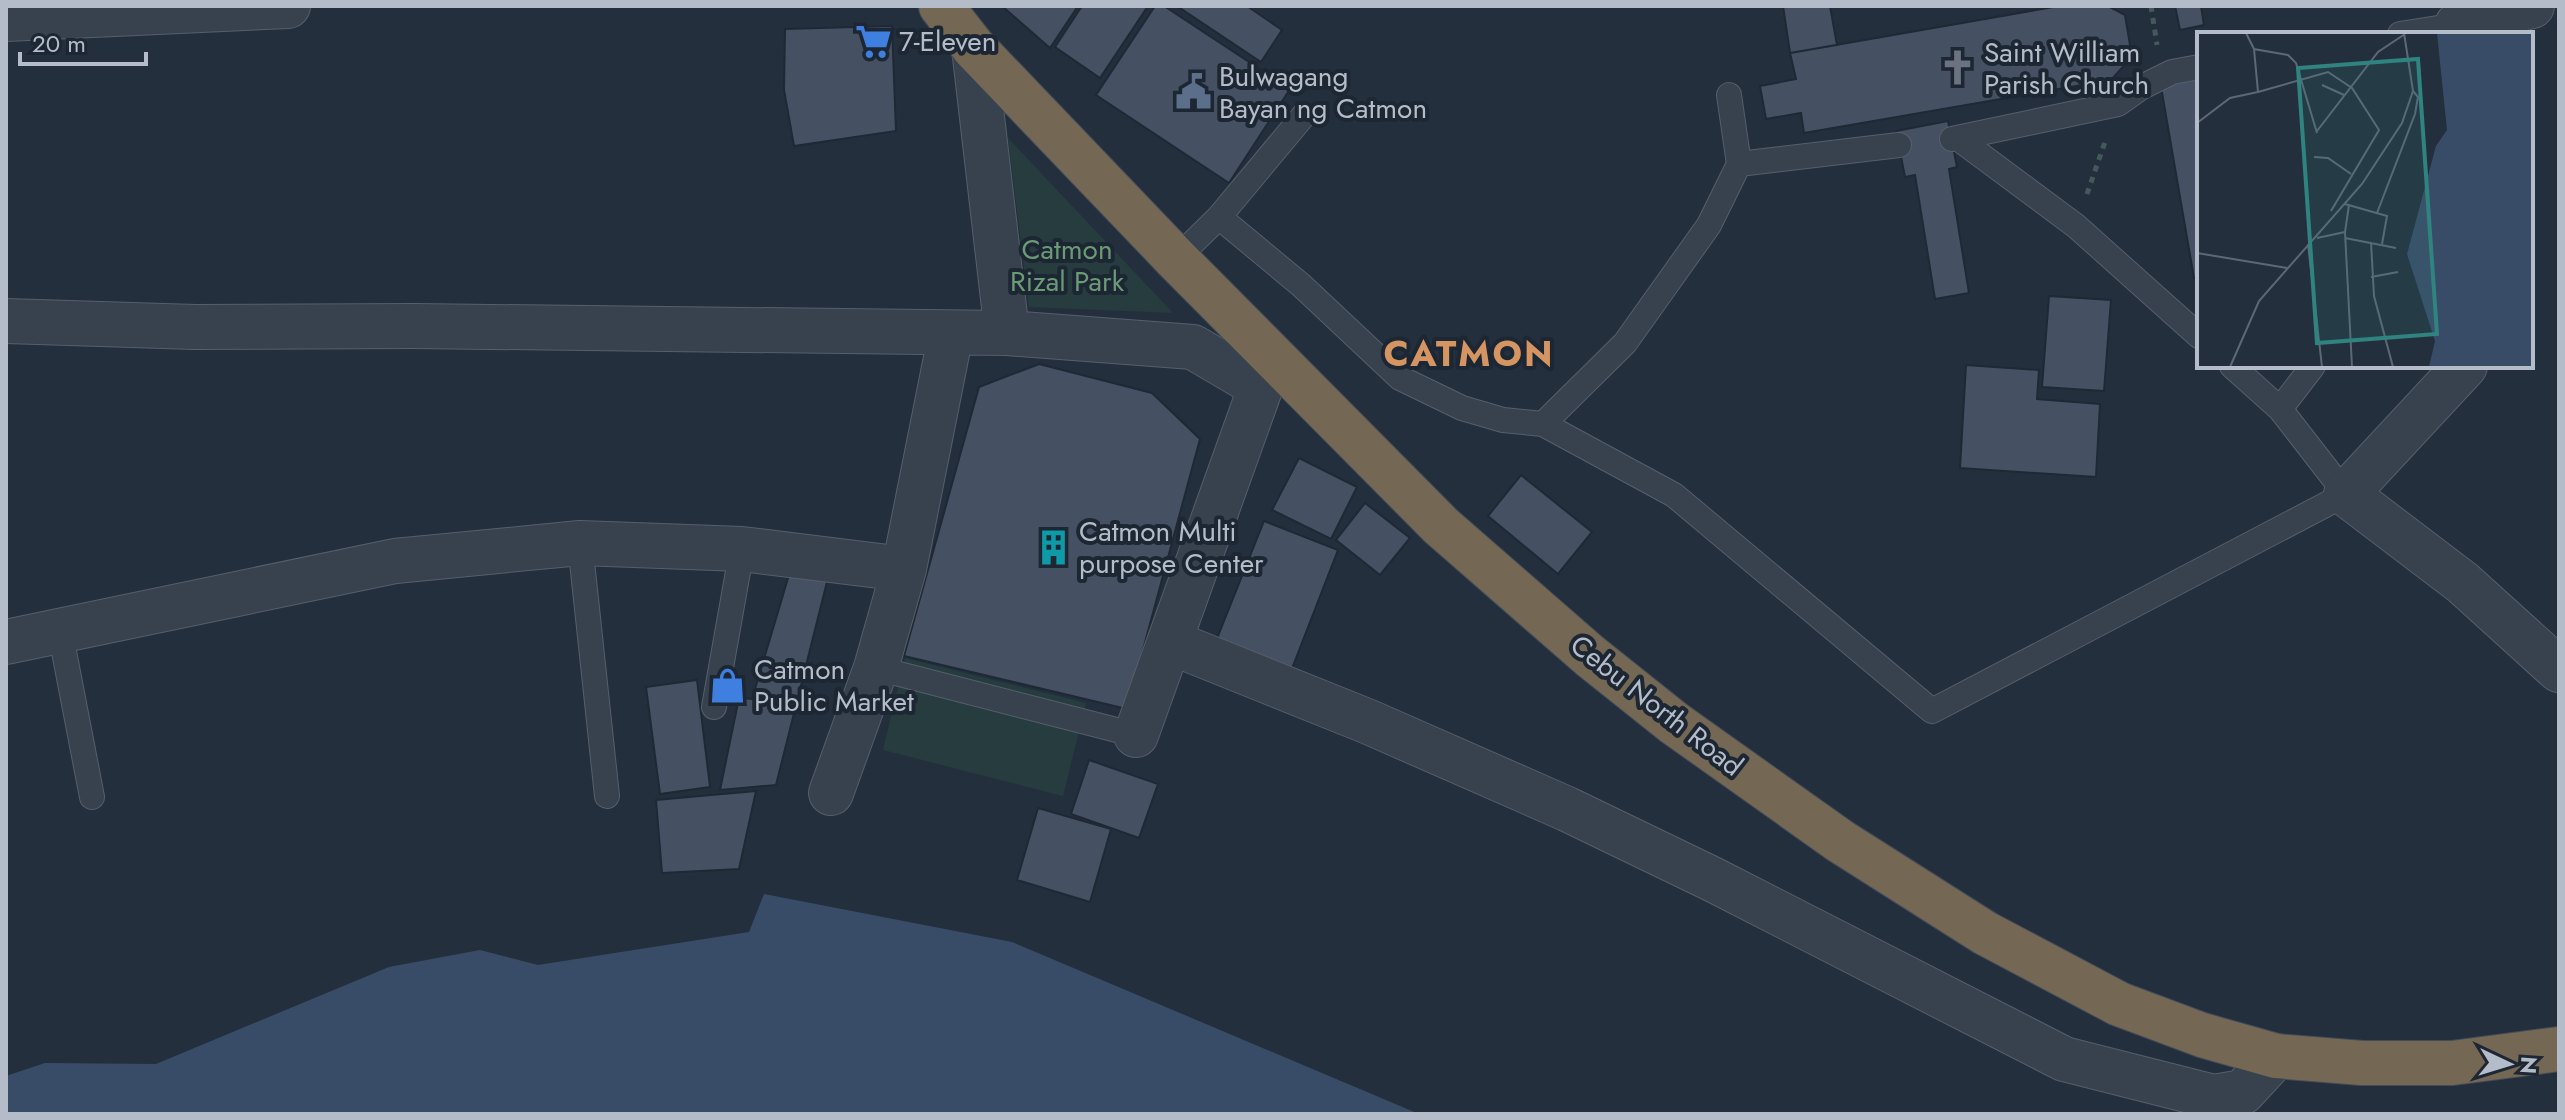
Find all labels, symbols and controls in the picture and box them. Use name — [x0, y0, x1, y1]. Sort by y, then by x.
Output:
scale bar — [20, 16, 146, 66]
place label: 7-Eleven — [899, 21, 996, 62]
supermarket icon: 7-Eleven — [854, 22, 892, 60]
text: 20 m — [32, 26, 86, 61]
place label: Saint William Parish Church — [1984, 32, 2149, 105]
inset map — [2197, 32, 2533, 368]
church icon: Saint William Parish Church — [1939, 49, 1977, 87]
place label: Bulwagang Bayan ng Catmon — [1219, 56, 1427, 129]
public building icon: Bulwagang Bayan ng Catmon — [1174, 73, 1212, 111]
park label: Catmon Rizal Park — [1010, 229, 1125, 302]
district label: CATMON — [1383, 327, 1555, 379]
place label: Catmon Multi purpose Center — [1079, 511, 1264, 584]
building icon: Catmon Multi purpose Center — [1034, 528, 1072, 566]
street label: Cebu North Road — [1562, 625, 1752, 786]
place label: Catmon Public Market — [754, 649, 914, 722]
shop icon: Catmon Public Market — [709, 666, 747, 704]
north arrow — [2469, 1024, 2549, 1104]
text: N — [2512, 1056, 2546, 1075]

